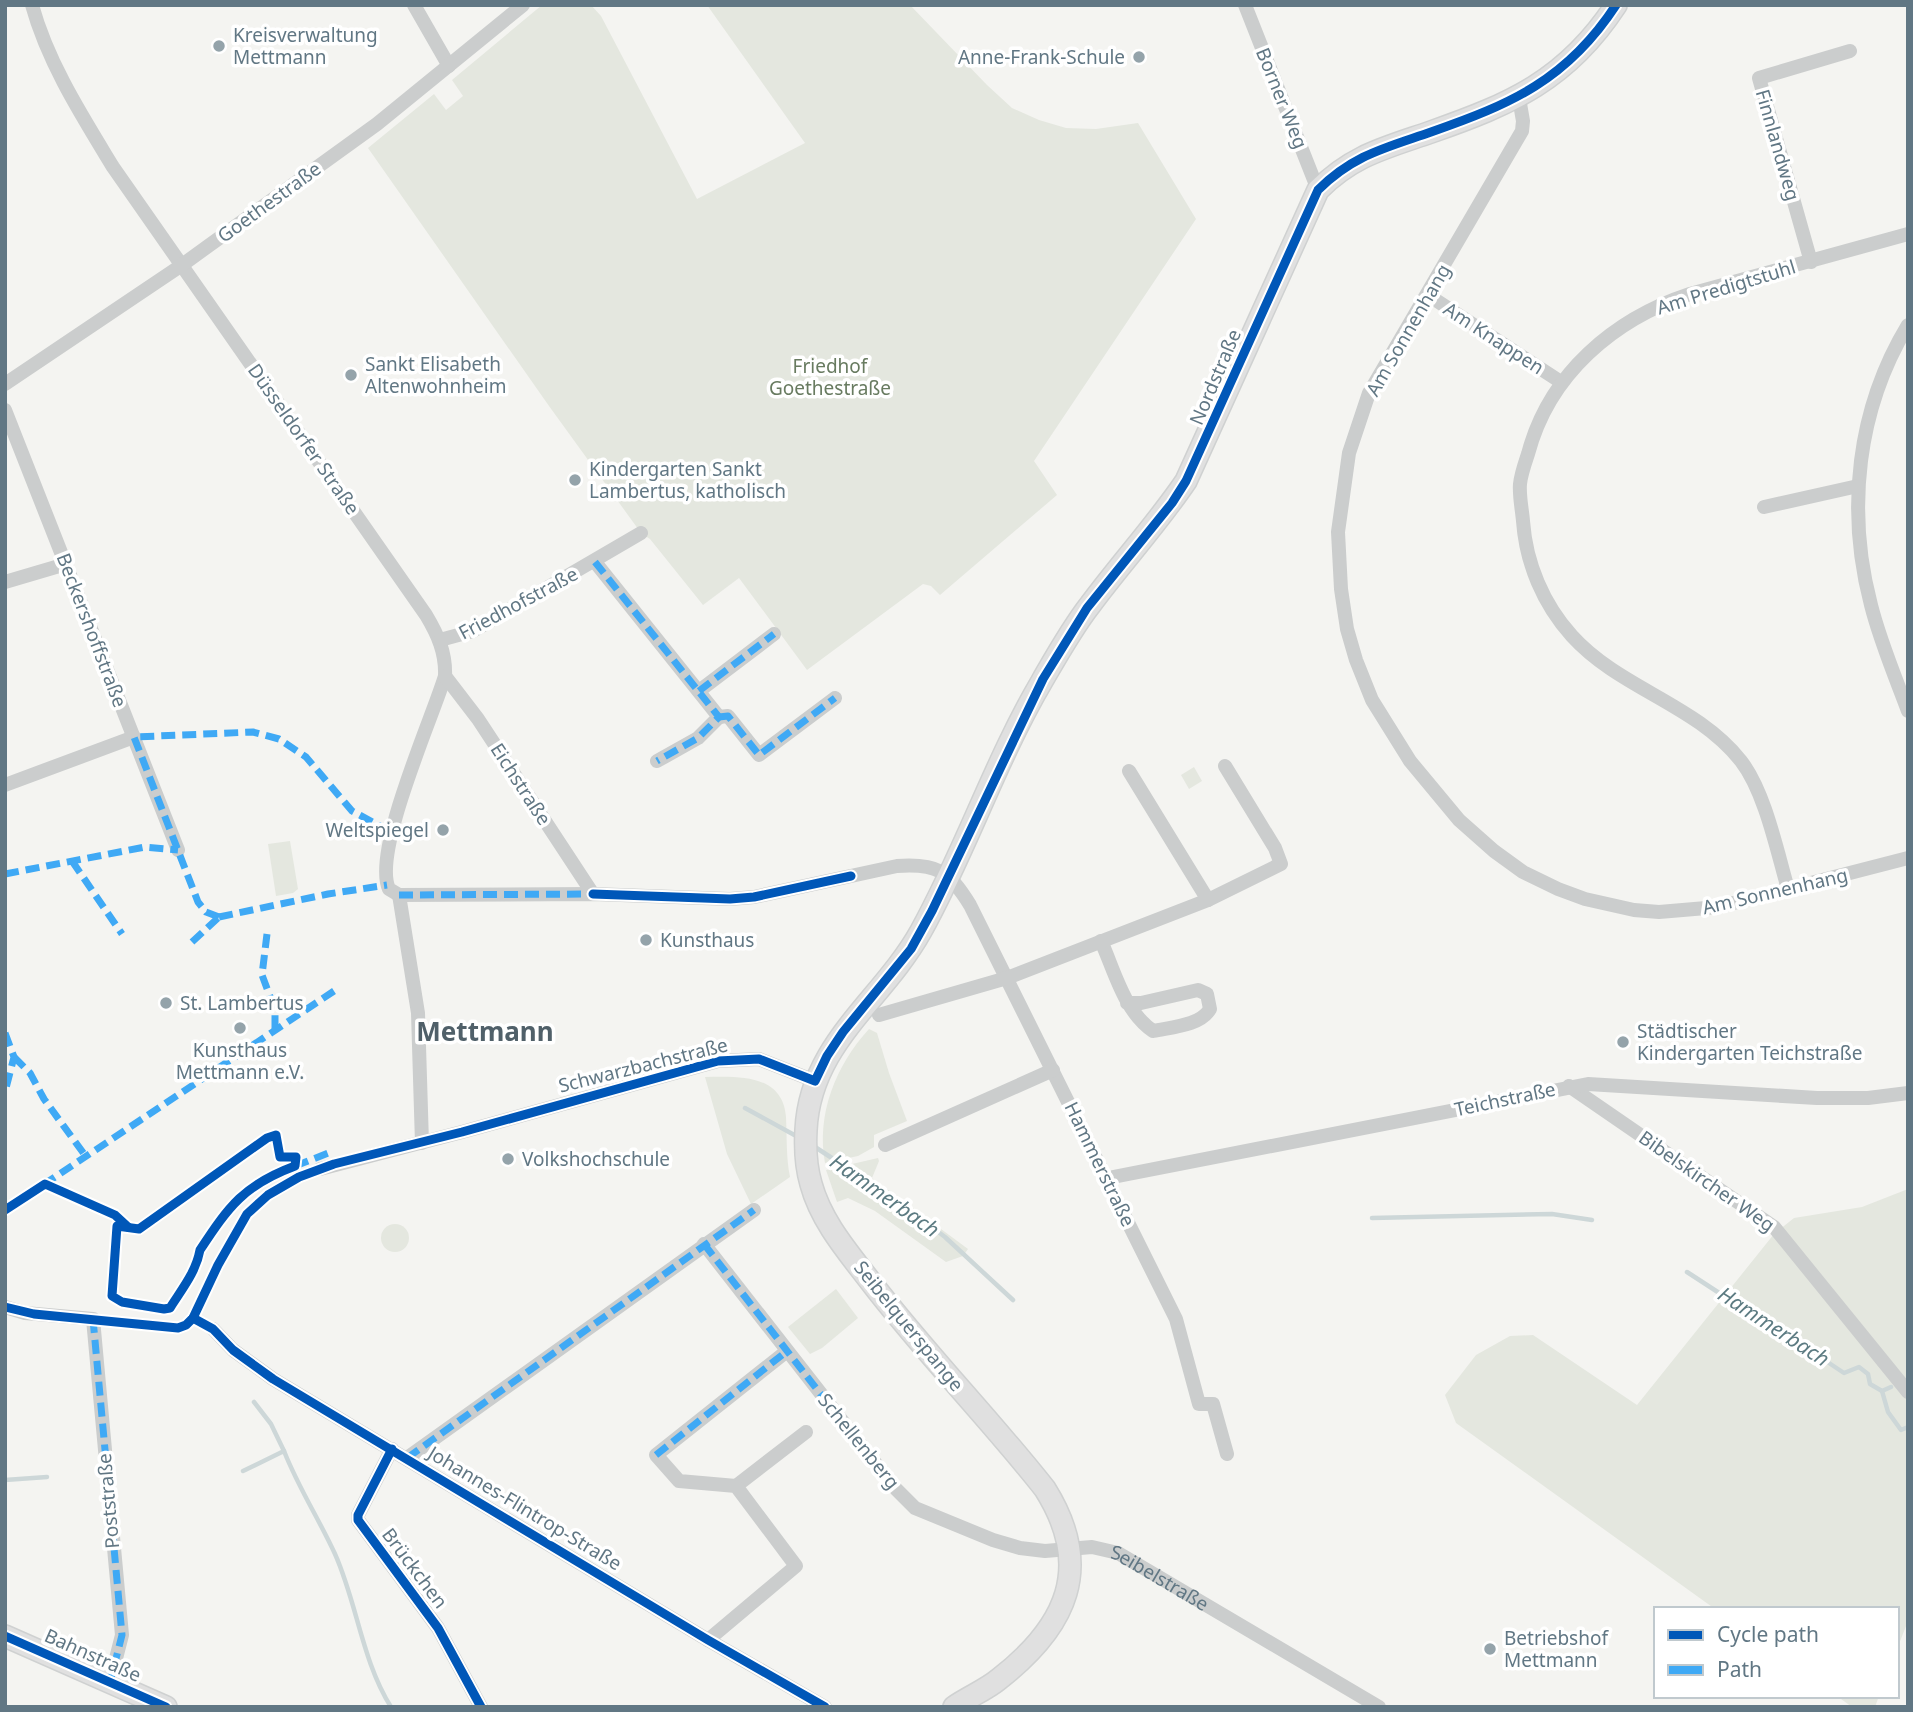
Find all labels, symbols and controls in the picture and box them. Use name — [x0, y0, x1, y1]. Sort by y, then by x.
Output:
place label: Kreisverwaltung Mettmann — [233, 22, 378, 70]
marker: Kreisverwaltung Mettmann — [211, 38, 227, 54]
place label: Anne-Frank-Schule — [958, 44, 1125, 70]
street label: Borner Weg — [1250, 44, 1314, 152]
marker: Anne-Frank-Schule — [1131, 49, 1147, 65]
street label: Finnlandweg — [1750, 86, 1806, 204]
street label: Goethestraße — [212, 156, 326, 248]
street label: Am Predigtstuhl — [1653, 254, 1799, 320]
street label: Am Sonnenhang — [1360, 259, 1456, 401]
street label: Am Knappen — [1439, 296, 1549, 380]
street label: Nordstraße — [1183, 325, 1247, 429]
place label: Sankt Elisabeth Altenwohnheim — [365, 351, 506, 399]
park label: Friedhof Goethestraße — [769, 353, 891, 401]
street label: Düsseldorfer Straße — [242, 358, 366, 520]
marker: Sankt Elisabeth Altenwohnheim — [343, 367, 359, 383]
place label: Kindergarten Sankt Lambertus, katholisch — [589, 456, 786, 504]
marker: Kindergarten Sankt Lambertus, katholisch — [567, 472, 583, 488]
street label: Beckershoffstraße — [51, 549, 133, 711]
street label: Friedhofstraße — [454, 561, 582, 645]
street label: Eichstraße — [485, 738, 557, 830]
place label: Weltspiegel — [326, 817, 429, 843]
marker: Weltspiegel — [435, 822, 451, 838]
street label: Am Sonnenhang — [1700, 862, 1850, 920]
place label: Kunsthaus — [660, 927, 754, 953]
marker: Kunsthaus — [638, 932, 654, 948]
place label: St. Lambertus — [180, 990, 304, 1016]
marker: St. Lambertus — [158, 995, 174, 1011]
district label: Mettmann — [416, 1013, 554, 1049]
place label: Städtischer Kindergarten Teichstraße — [1637, 1018, 1862, 1066]
marker: Kunsthaus Mettmann e.V. — [232, 1020, 248, 1036]
street label: Schwarzbachstraße — [556, 1031, 730, 1099]
marker: Städtischer Kindergarten Teichstraße — [1615, 1034, 1631, 1050]
place label: Kunsthaus Mettmann e.V. — [176, 1037, 304, 1085]
street label: Teichstraße — [1452, 1076, 1558, 1122]
street label: Hammerstraße — [1059, 1097, 1141, 1231]
street label: Bibelskircher Weg — [1634, 1124, 1780, 1238]
place label: Volkshochschule — [522, 1146, 670, 1172]
water label: Hammerbach — [825, 1147, 945, 1243]
marker: Volkshochschule — [500, 1151, 516, 1167]
street label: Seibelquerspange — [848, 1255, 970, 1397]
water label: Hammerbach — [1713, 1280, 1835, 1372]
street label: Schellenberg — [812, 1388, 906, 1494]
street label: Johannes-Flintrop-Straße — [422, 1439, 627, 1576]
street label: Poststraße — [91, 1452, 125, 1550]
street label: Brückchen — [376, 1522, 454, 1614]
street label: Seibelstraße — [1109, 1539, 1214, 1617]
legend — [1654, 1607, 1899, 1698]
text: Cycle path — [1717, 1620, 1819, 1648]
street label: Bahnstraße — [41, 1622, 145, 1688]
place label: Betriebshof Mettmann — [1504, 1625, 1609, 1673]
marker: Betriebshof Mettmann — [1482, 1641, 1498, 1657]
text: Path — [1717, 1655, 1762, 1683]

